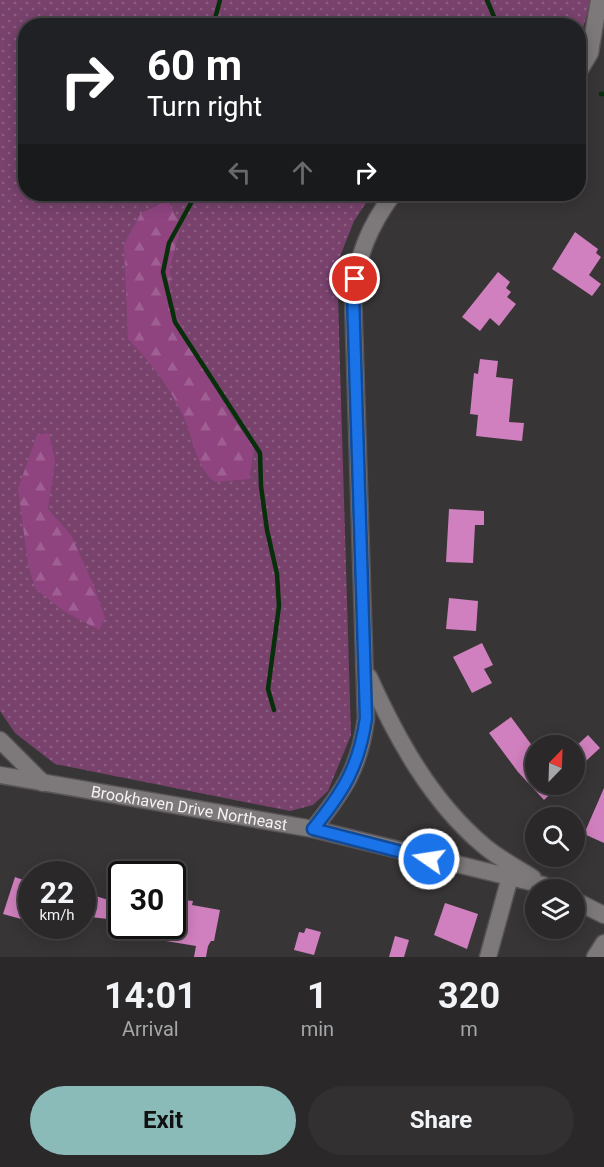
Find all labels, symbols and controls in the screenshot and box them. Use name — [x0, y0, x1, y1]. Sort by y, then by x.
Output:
text: 60 m — [147, 41, 242, 90]
icon: right — [48, 42, 126, 120]
text: Turn right — [147, 91, 262, 123]
icon: left — [223, 156, 256, 189]
icon: ahead — [286, 156, 319, 189]
icon: right — [349, 156, 382, 189]
pin — [329, 253, 380, 304]
icon: arrive — [338, 262, 371, 295]
north arrow — [525, 735, 585, 795]
map controls — [525, 735, 585, 939]
street label: Brookhaven Drive Northeast — [90, 781, 289, 834]
button: search — [525, 807, 585, 867]
position arrow — [397, 827, 461, 891]
speed limit sign: 30 — [108, 861, 186, 939]
text: 22 — [40, 875, 74, 910]
button: layers — [525, 879, 585, 939]
text: km/h — [39, 906, 75, 924]
text: 14:01 — [104, 975, 197, 1017]
text: 1 — [307, 975, 328, 1017]
text: 320 — [438, 975, 500, 1017]
text: Arrival — [122, 1017, 179, 1041]
text: min — [301, 1017, 334, 1041]
text: m — [460, 1017, 478, 1041]
button: Exit — [30, 1086, 296, 1155]
button: Share — [308, 1086, 574, 1155]

